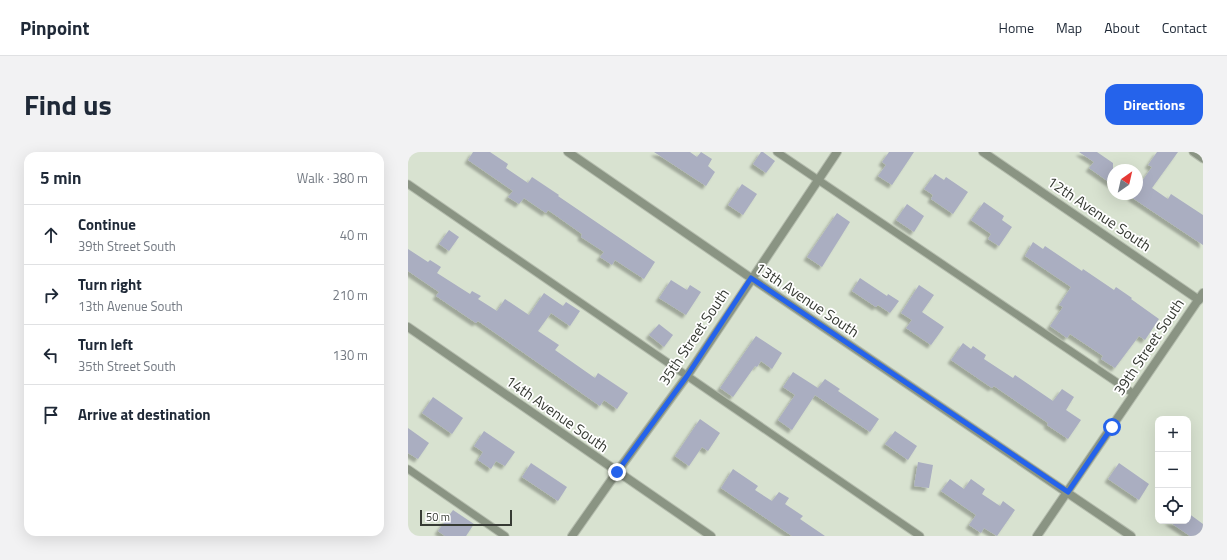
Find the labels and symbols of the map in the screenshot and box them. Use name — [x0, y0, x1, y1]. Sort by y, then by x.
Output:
north arrow — [1107, 164, 1143, 200]
street label: 12th Avenue South — [1043, 170, 1156, 257]
street label: 13th Avenue South — [751, 256, 864, 343]
street label: 35th Street South — [653, 284, 735, 390]
street label: 39th Street South — [1108, 294, 1190, 400]
street label: 14th Avenue South — [501, 369, 613, 458]
route start — [1103, 418, 1121, 436]
route end — [608, 463, 626, 481]
scale bar — [420, 508, 512, 527]

